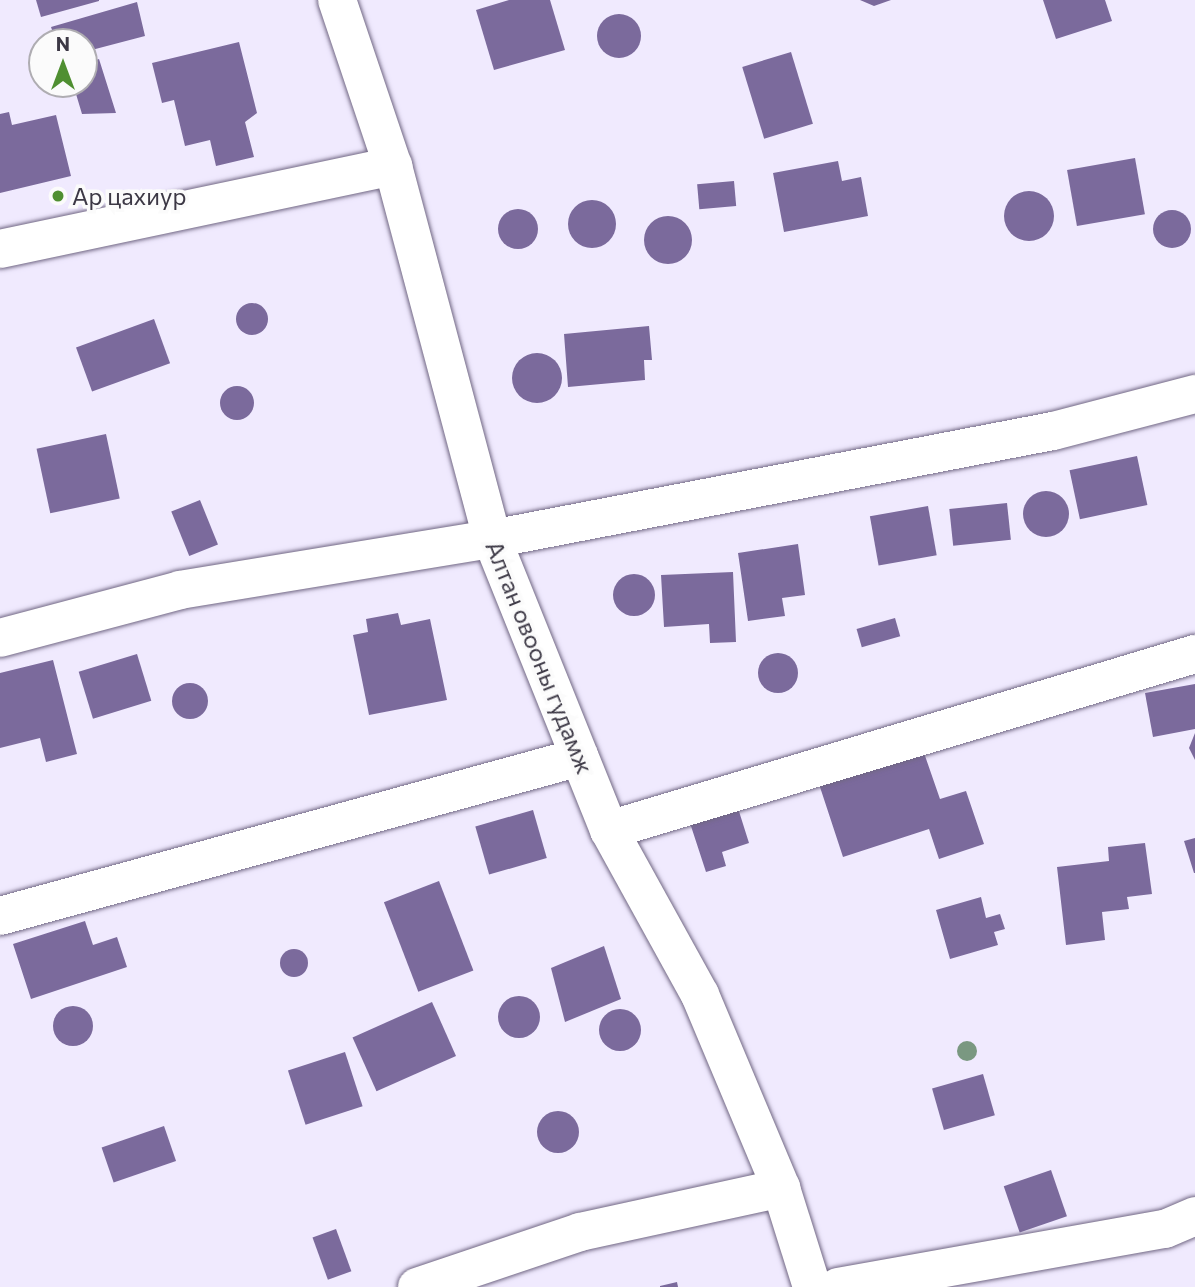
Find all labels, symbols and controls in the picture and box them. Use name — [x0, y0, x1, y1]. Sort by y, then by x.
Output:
north arrow — [28, 28, 98, 98]
text: N — [56, 32, 70, 55]
place label: Ар цахиур — [72, 182, 187, 210]
marker: Ар цахиур — [50, 188, 66, 204]
street label: Алтан овооны гудамж — [480, 536, 600, 778]

